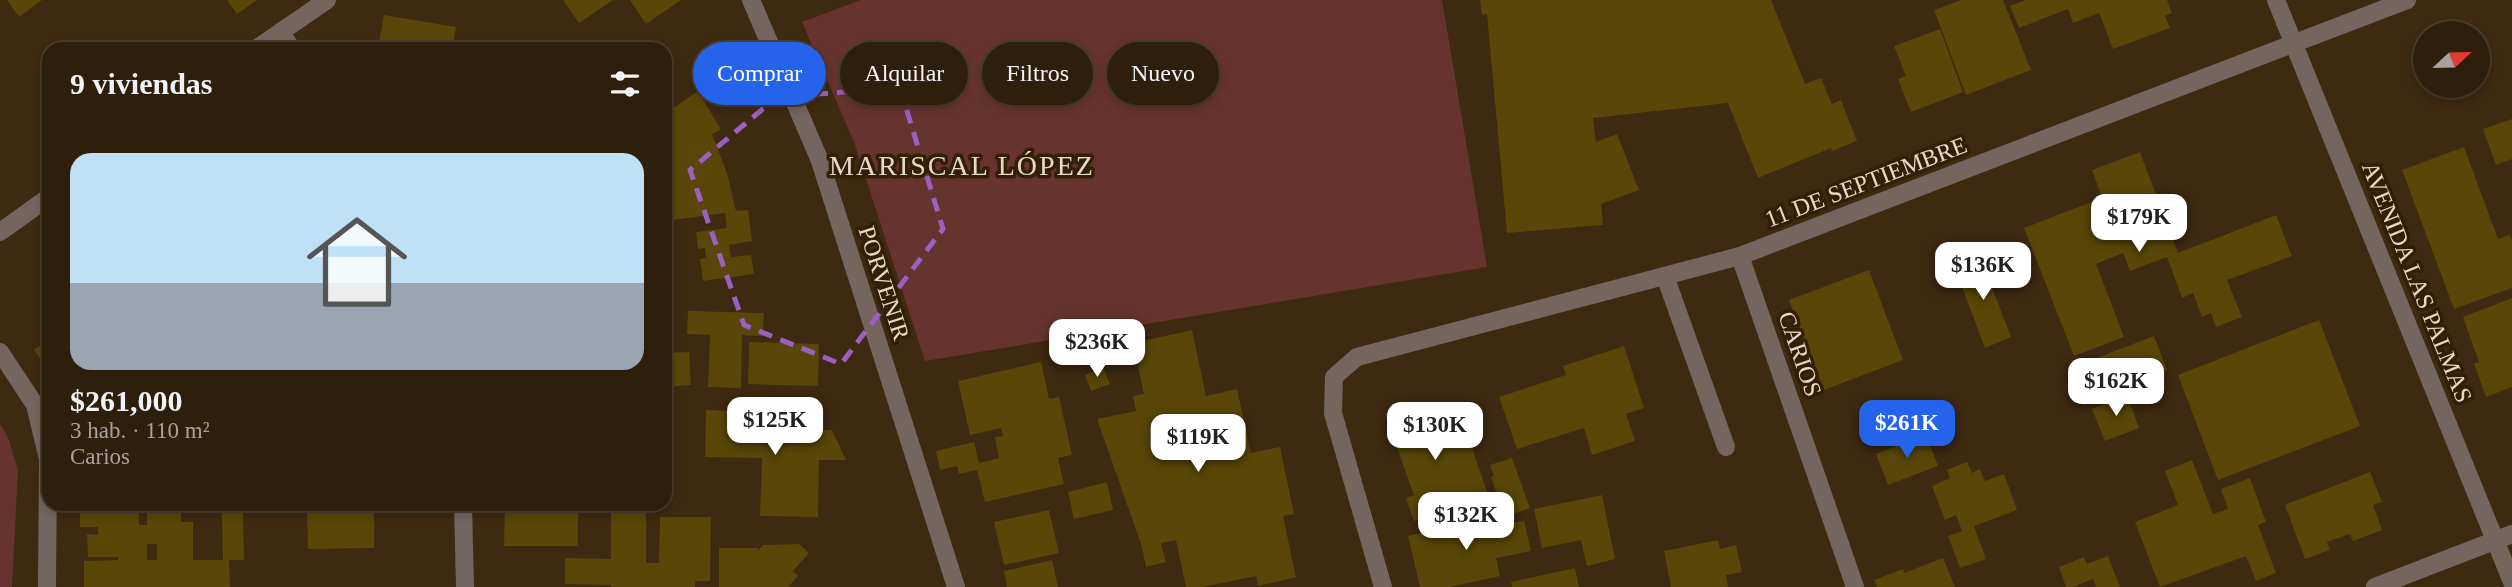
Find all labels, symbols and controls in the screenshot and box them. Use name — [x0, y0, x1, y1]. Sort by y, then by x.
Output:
north arrow — [2413, 21, 2490, 98]
map controls — [2413, 21, 2490, 98]
chip: Comprar — [693, 42, 826, 105]
chip: Alquilar — [840, 42, 968, 105]
chip: Filtros — [982, 42, 1093, 105]
chip: Nuevo — [1107, 42, 1219, 105]
icon: filters — [606, 65, 644, 103]
text: 9 viviendas — [70, 67, 213, 100]
street label: 11 DE SEPTIEMBRE — [1762, 132, 1970, 232]
district label: MARISCAL LÓPEZ — [829, 150, 1095, 181]
street label: AVENIDA LAS PALMAS — [2357, 158, 2477, 406]
pin: $179K — [2090, 194, 2188, 254]
icon: home — [294, 199, 420, 325]
text: $179K — [2107, 204, 2171, 229]
street label: PORVENIR — [853, 223, 915, 343]
pin: $136K — [1934, 243, 2032, 302]
text: $136K — [1951, 252, 2015, 277]
street label: CARIOS — [1773, 308, 1827, 400]
pin: $236K — [1048, 320, 1146, 379]
text: $236K — [1065, 329, 1129, 354]
pin: $162K — [2067, 358, 2165, 418]
text: $162K — [2084, 368, 2148, 393]
text: $261,000 — [70, 384, 183, 417]
pin: $125K — [726, 398, 824, 457]
pin: $261K — [1858, 400, 1956, 460]
pin: $130K — [1386, 402, 1484, 462]
text: $125K — [743, 407, 807, 432]
text: $261K — [1875, 410, 1939, 435]
text: $130K — [1403, 412, 1467, 437]
pin: $119K — [1149, 414, 1247, 474]
text: 3 hab. · 110 m² — [70, 418, 210, 443]
text: $119K — [1167, 424, 1229, 449]
text: Carios — [70, 444, 130, 469]
pin: $132K — [1417, 492, 1515, 552]
text: $132K — [1434, 502, 1498, 527]

